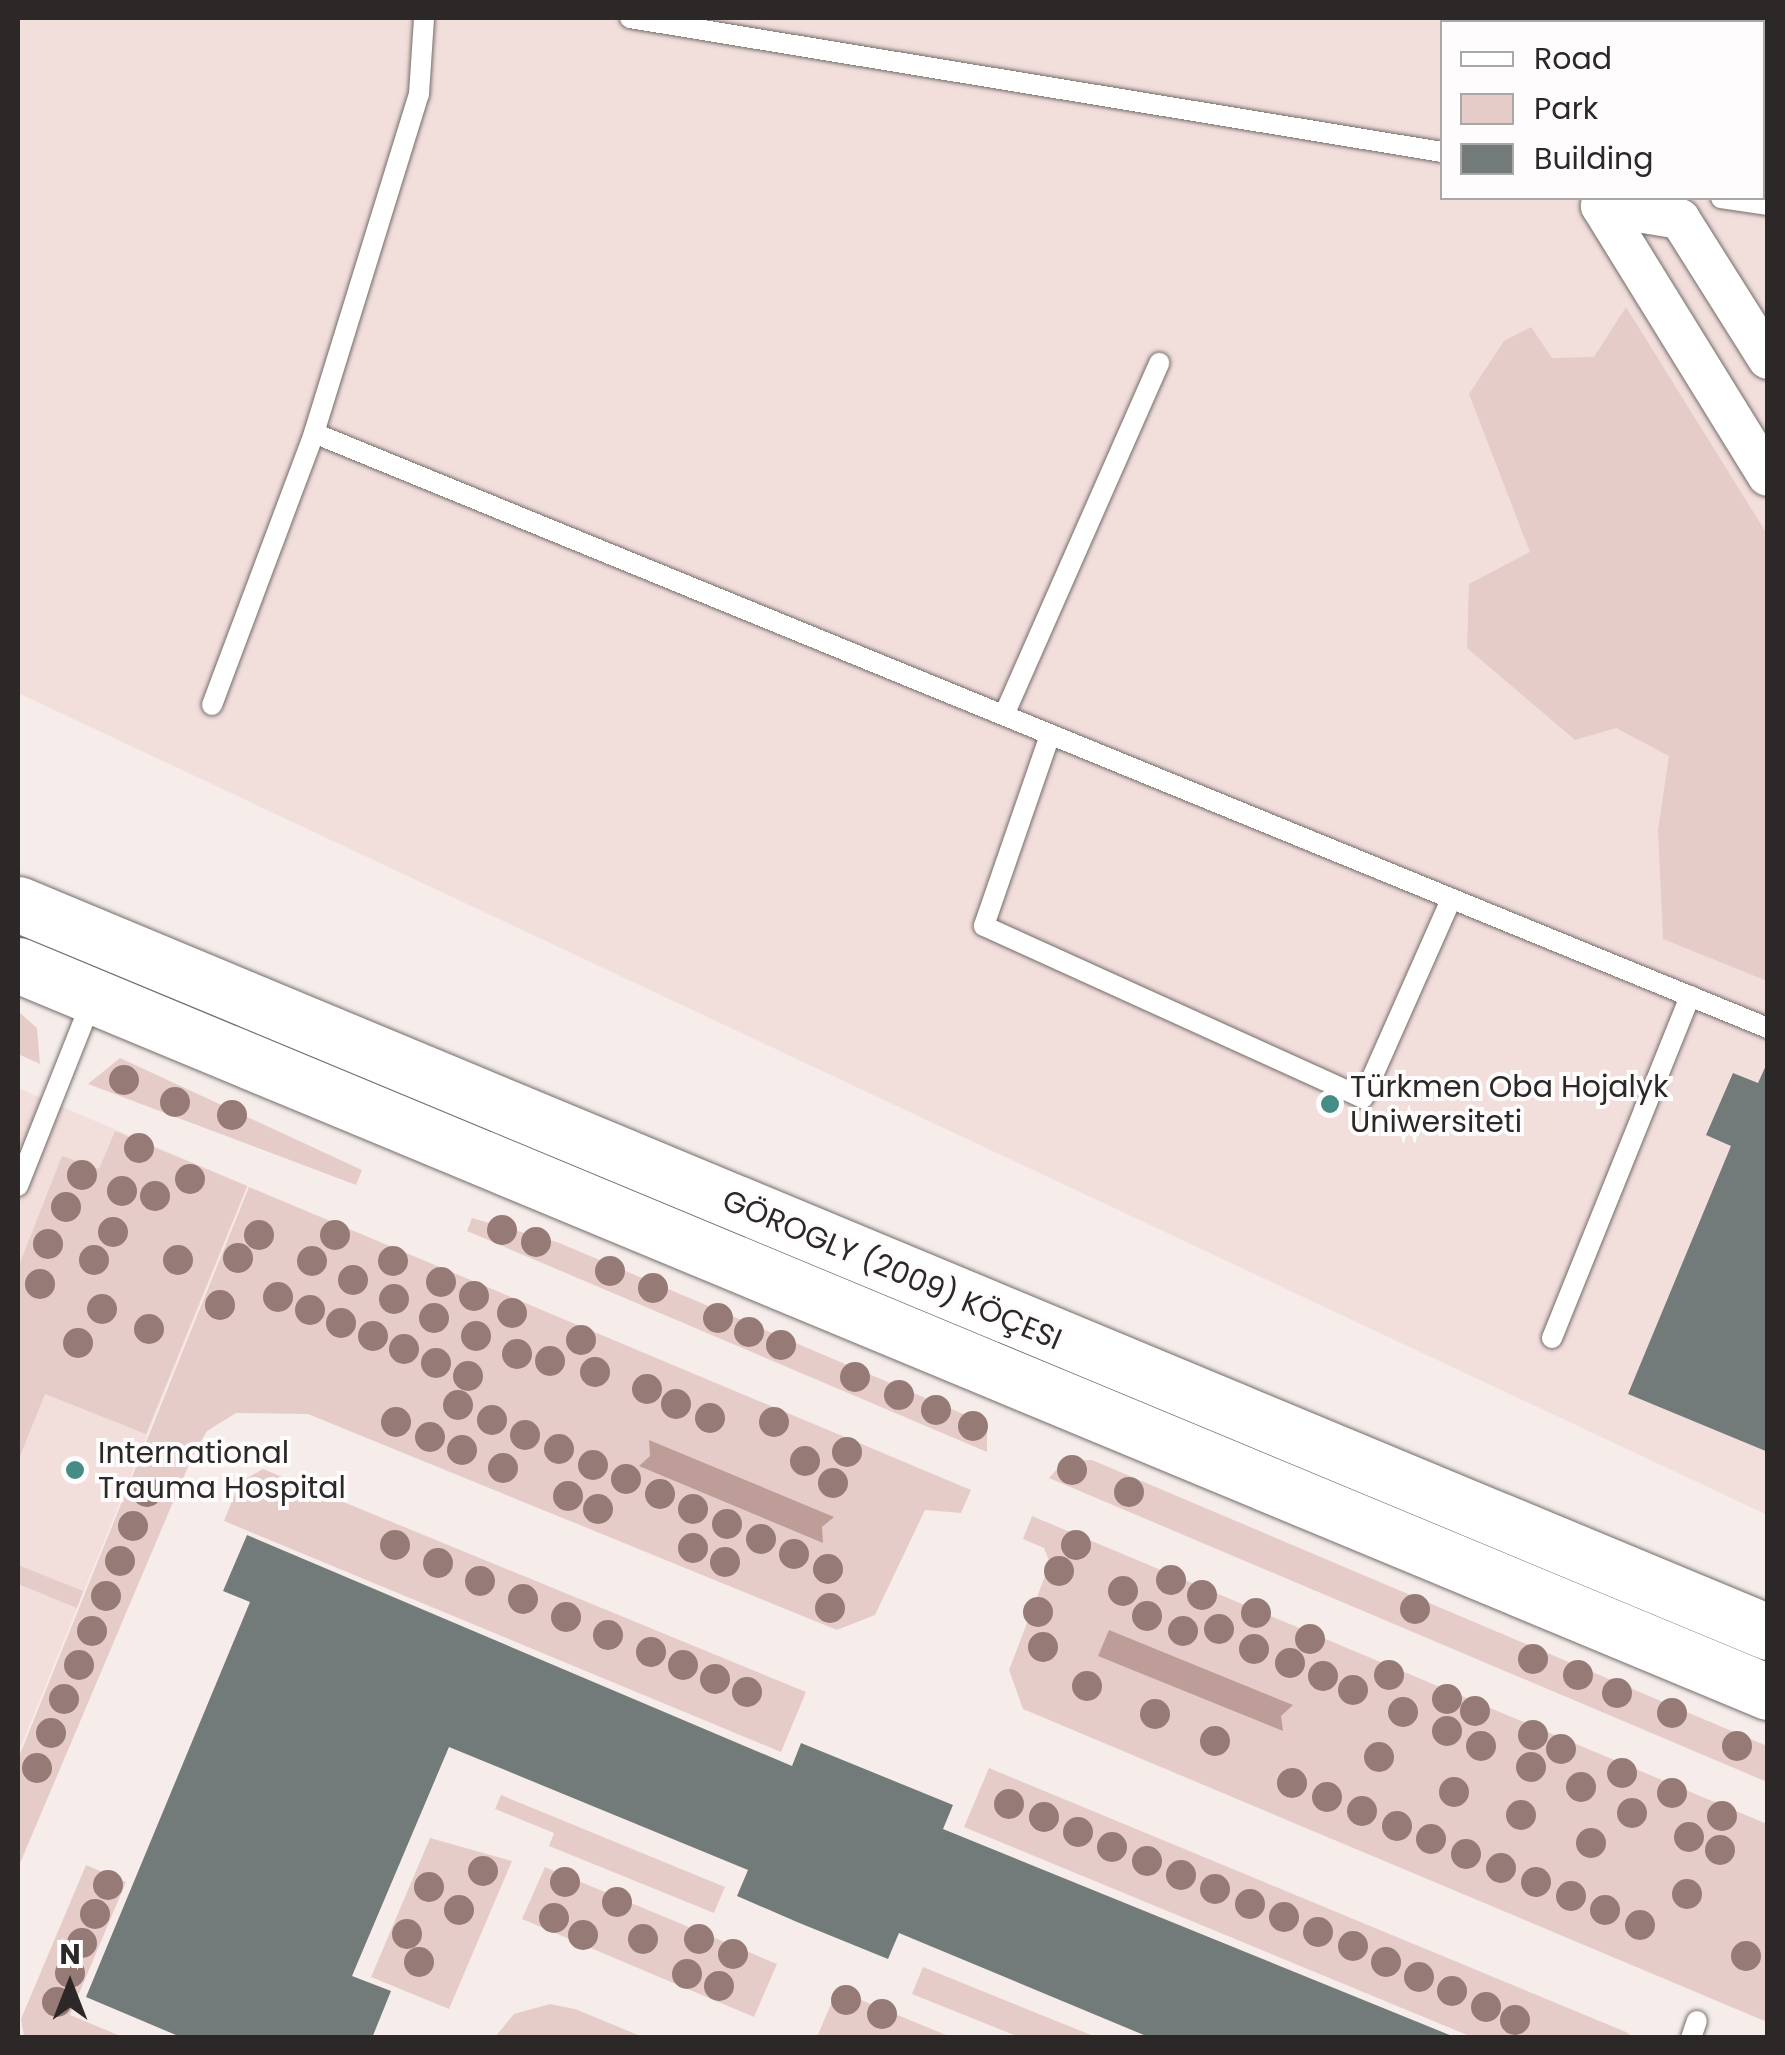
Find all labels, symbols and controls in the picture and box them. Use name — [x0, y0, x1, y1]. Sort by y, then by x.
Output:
legend — [1440, 20, 1765, 200]
text: Road — [1534, 37, 1612, 80]
text: Park — [1534, 87, 1598, 130]
text: Building — [1534, 137, 1654, 180]
place label: Türkmen Oba Hojalyk Uniwersiteti — [1350, 1069, 1668, 1140]
marker: Türkmen Oba Hojalyk Uniwersiteti — [1319, 1093, 1341, 1115]
street label: GÖROGLY (2009) KÖÇESI — [717, 1182, 1067, 1358]
place label: International Trauma Hospital — [98, 1435, 346, 1506]
marker: International Trauma Hospital — [62, 1457, 88, 1483]
north arrow — [20, 1935, 120, 2035]
text: N — [59, 1935, 81, 1974]

